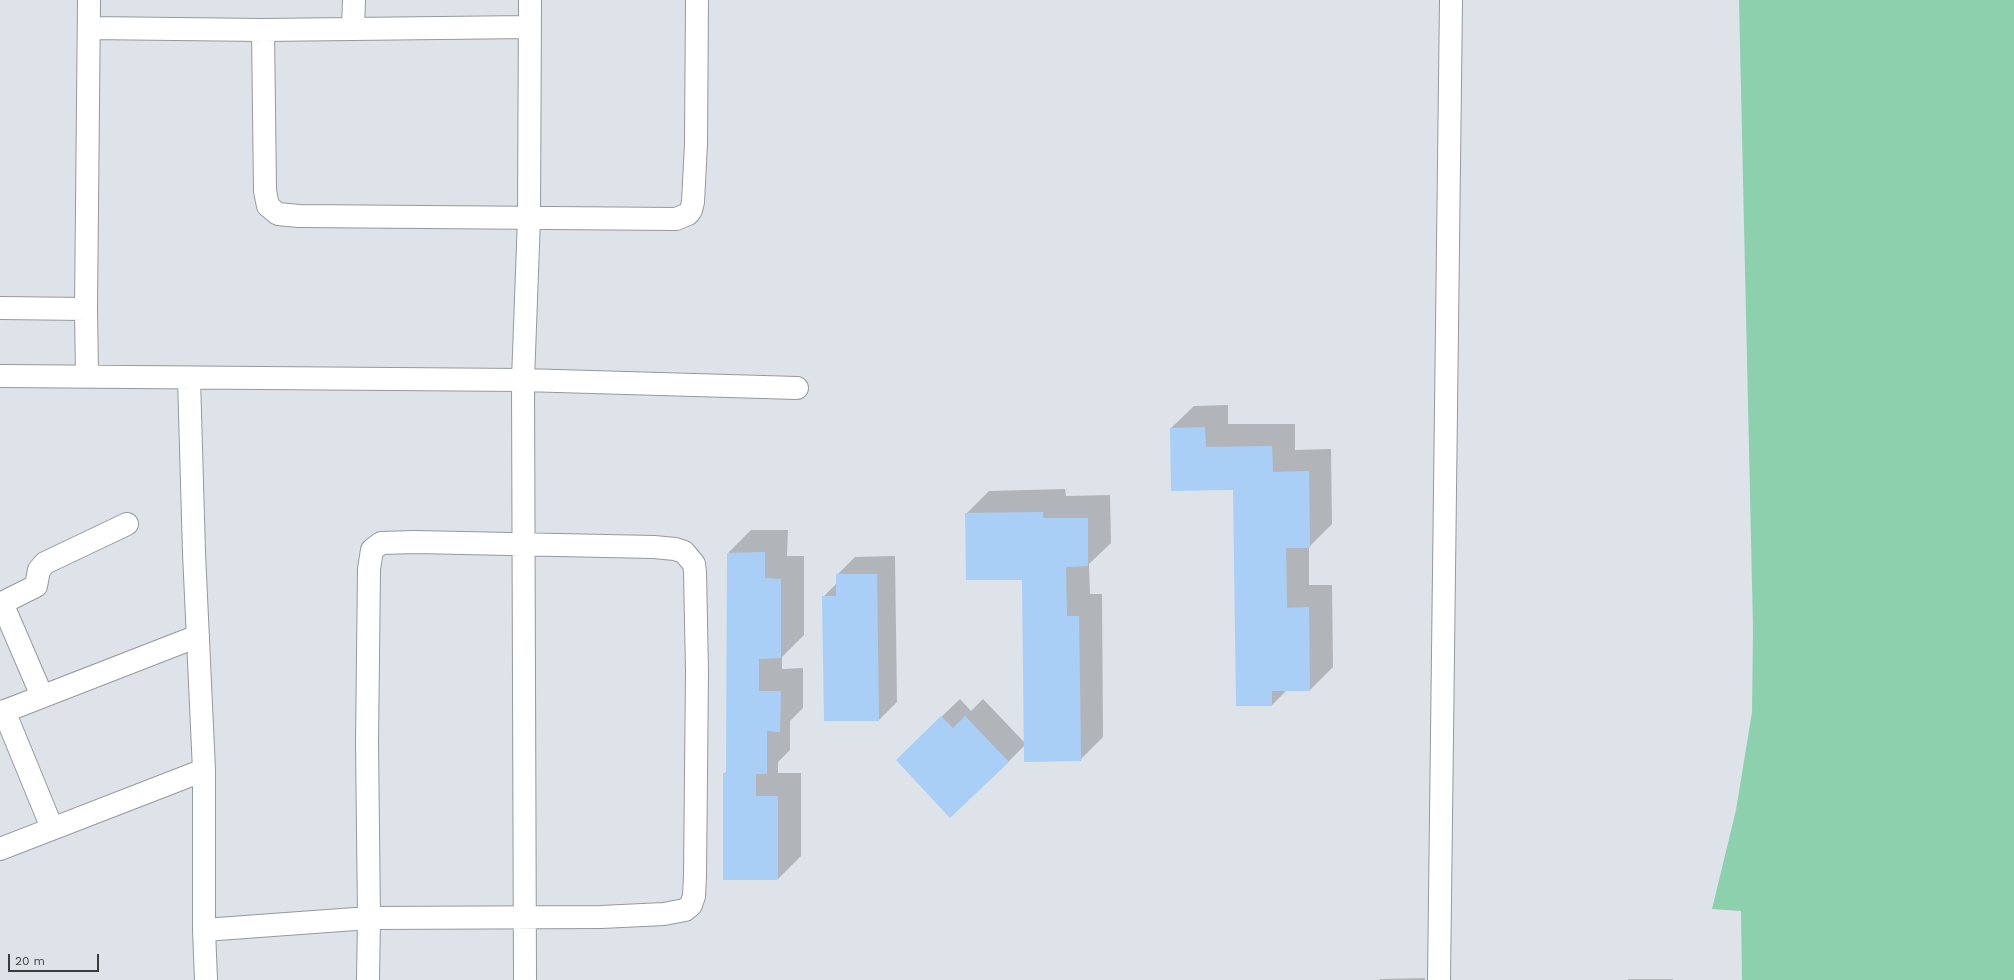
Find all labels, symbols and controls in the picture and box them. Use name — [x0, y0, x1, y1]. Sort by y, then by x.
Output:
scale bar — [10, 946, 101, 972]
text: 20 m — [15, 954, 45, 968]

